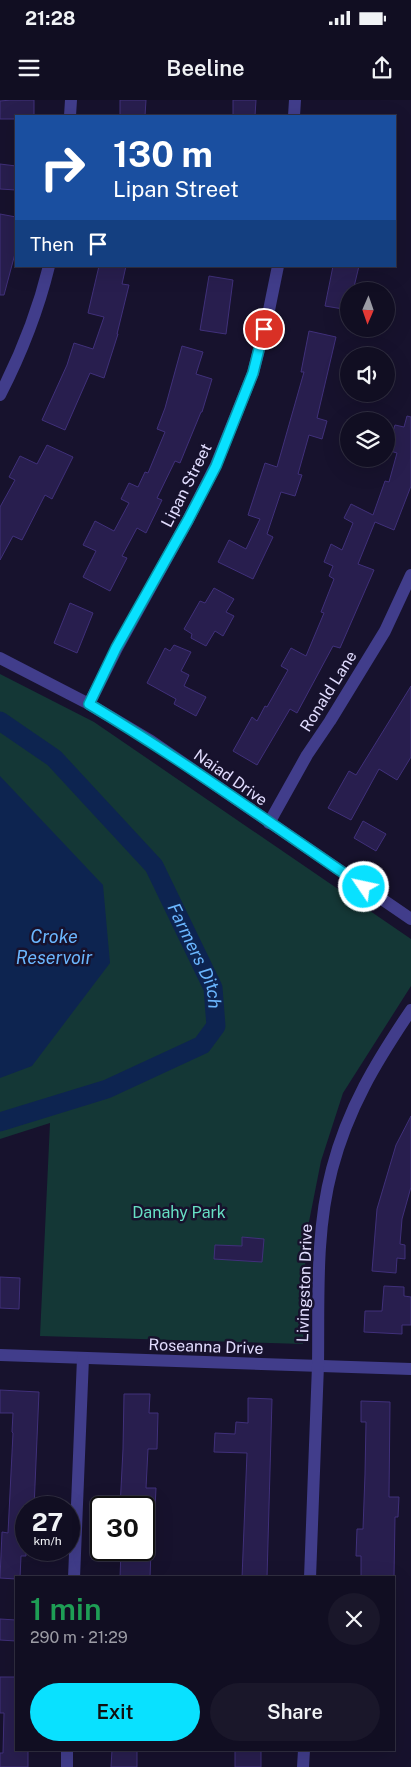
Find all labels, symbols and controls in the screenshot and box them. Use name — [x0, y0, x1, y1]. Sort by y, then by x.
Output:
text: 21:28 — [25, 7, 76, 29]
icon: menu — [15, 54, 43, 82]
icon: share — [368, 54, 396, 82]
text: Beeline — [166, 55, 245, 81]
text: 130 m — [113, 134, 213, 175]
icon: right — [30, 135, 95, 200]
text: Lipan Street — [113, 176, 239, 202]
icon: arrive — [84, 230, 112, 258]
text: Then — [30, 233, 74, 255]
north arrow — [340, 282, 395, 338]
map controls — [340, 282, 395, 467]
pin — [243, 308, 285, 350]
icon: arrive — [250, 315, 278, 343]
button: sound — [340, 347, 395, 402]
button: layers — [340, 412, 395, 467]
street label: Lipan Street — [157, 440, 216, 530]
street label: Ronald Lane — [296, 647, 361, 735]
street label: Naiad Drive — [190, 745, 271, 810]
position arrow — [337, 860, 389, 912]
water label: Farmers Ditch — [163, 899, 226, 1009]
water label: Croke Reservoir — [16, 926, 92, 968]
park label: Danahy Park — [132, 1203, 226, 1222]
street label: Livingston Drive — [293, 1223, 316, 1343]
street label: Roseanna Drive — [148, 1335, 264, 1358]
speed limit sign: 30 — [90, 1496, 155, 1561]
text: 27 — [32, 1507, 63, 1537]
text: km/h — [33, 1534, 62, 1548]
text: 1 min — [30, 1591, 101, 1627]
button: close — [328, 1593, 380, 1645]
text: 290 m · 21:29 — [30, 1628, 128, 1647]
button: Exit — [30, 1683, 200, 1741]
button: Share — [210, 1683, 380, 1741]

